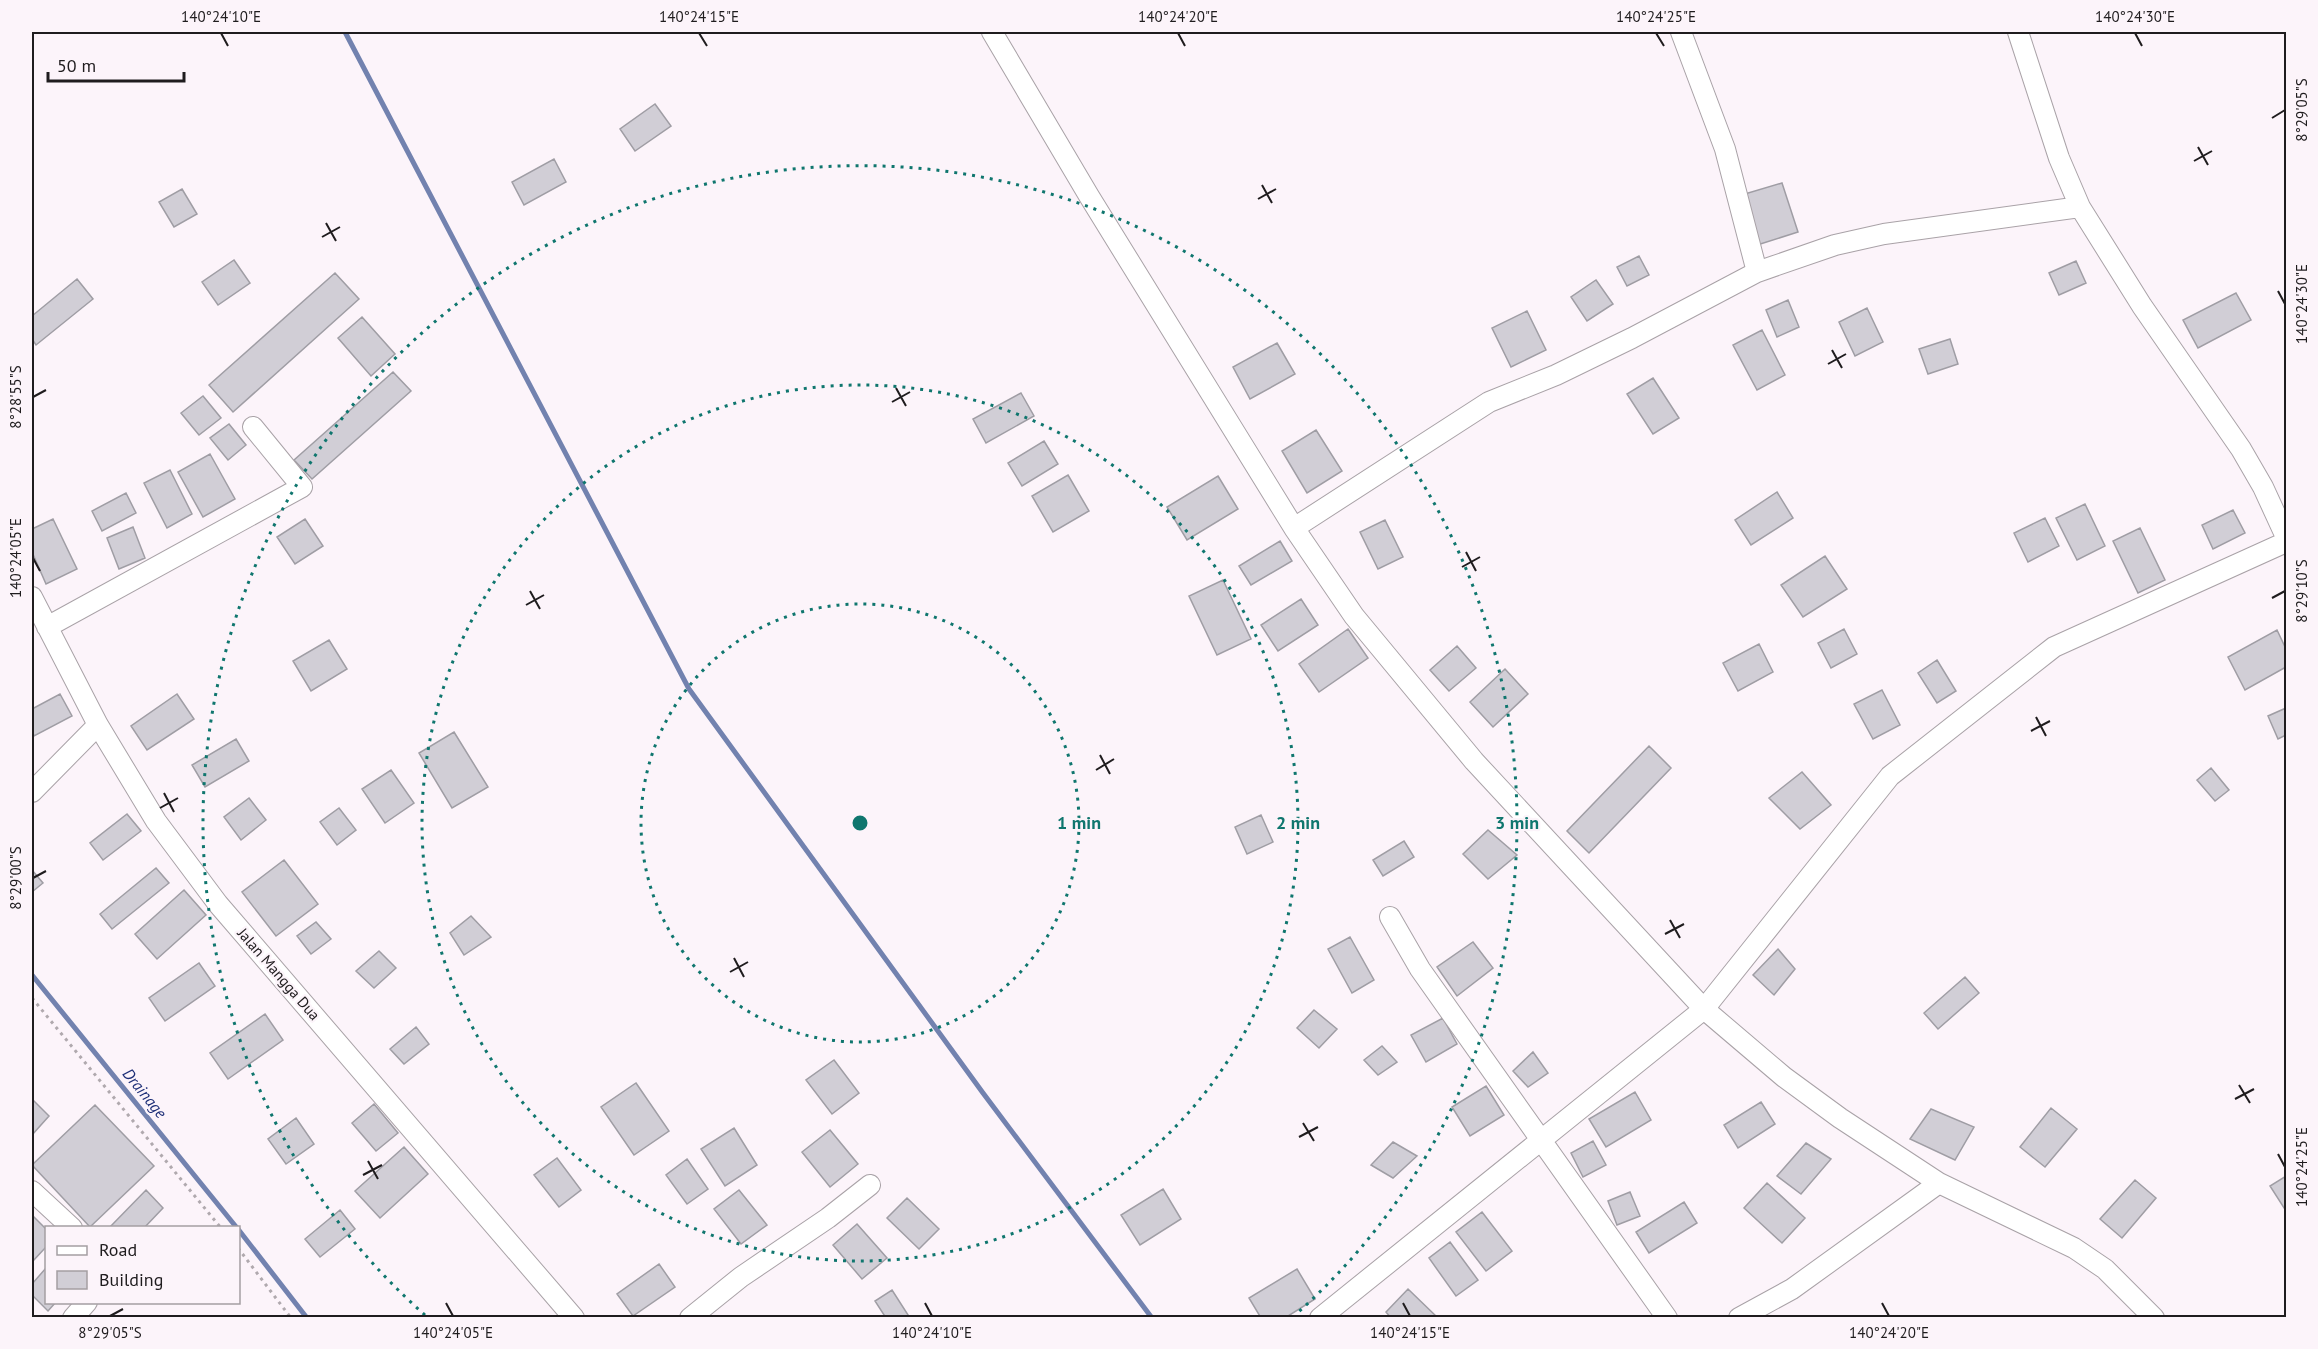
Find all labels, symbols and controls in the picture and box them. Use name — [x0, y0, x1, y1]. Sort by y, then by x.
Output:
text: 140°24'10"E — [181, 7, 261, 26]
text: 140°24'15"E — [659, 7, 739, 26]
text: 140°24'20"E — [1138, 7, 1218, 26]
text: 140°24'25"E — [1616, 7, 1696, 26]
text: 140°24'30"E — [2095, 7, 2175, 26]
scale bar — [48, 45, 184, 83]
text: 50 m — [57, 54, 96, 77]
text: 8°29'05"S — [2292, 78, 2311, 142]
text: 140°24'30"E — [2292, 264, 2311, 344]
text: 8°28'55"S — [6, 365, 25, 429]
text: 140°24'05"E — [6, 518, 25, 598]
text: 8°29'10"S — [2292, 559, 2311, 623]
text: 1 min — [1057, 811, 1101, 834]
text: 2 min — [1276, 811, 1320, 834]
text: 3 min — [1495, 811, 1539, 834]
centre of rings — [850, 813, 870, 833]
text: 8°29'00"S — [6, 846, 25, 910]
street label: Jalan Mangga Dua — [233, 923, 324, 1024]
water label: Drainage — [119, 1064, 172, 1123]
text: 140°24'25"E — [2292, 1127, 2311, 1207]
legend — [45, 1226, 240, 1304]
text: Road — [99, 1238, 137, 1261]
text: Building — [99, 1268, 163, 1291]
text: 8°29'05"S — [78, 1323, 142, 1342]
text: 140°24'05"E — [413, 1323, 493, 1342]
text: 140°24'10"E — [892, 1323, 972, 1342]
text: 140°24'15"E — [1370, 1323, 1450, 1342]
text: 140°24'20"E — [1849, 1323, 1929, 1342]

